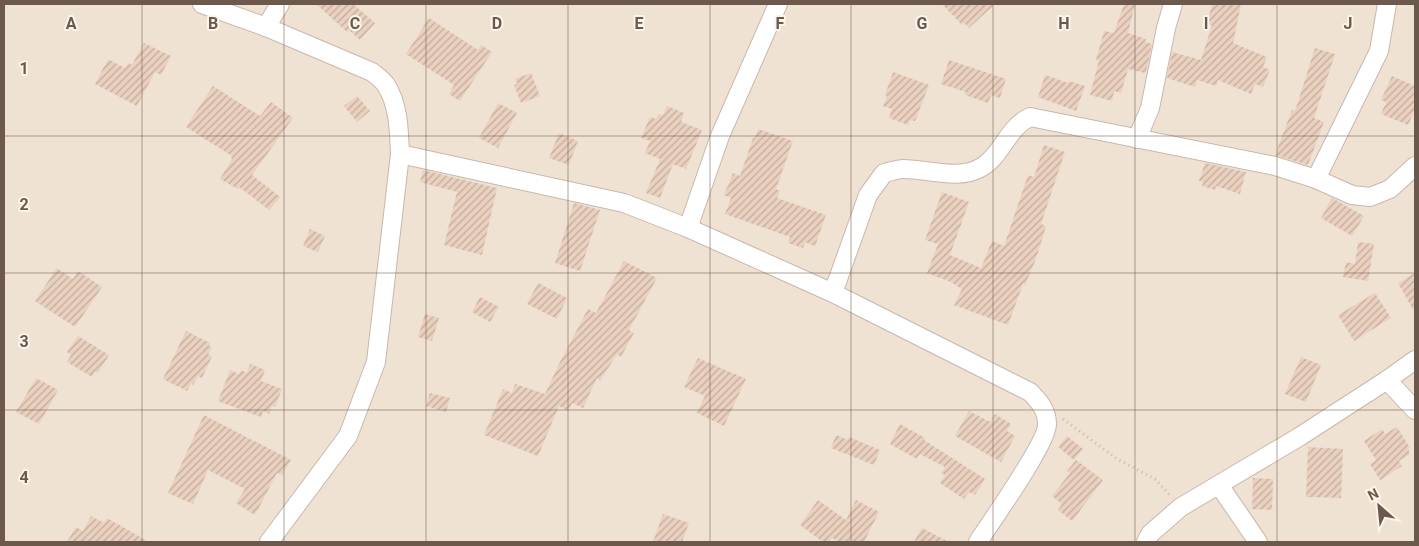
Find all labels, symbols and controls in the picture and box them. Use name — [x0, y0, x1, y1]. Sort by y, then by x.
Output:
text: A — [66, 14, 77, 33]
text: B — [208, 14, 218, 33]
text: C — [350, 14, 360, 33]
text: D — [492, 14, 502, 33]
text: E — [635, 14, 644, 33]
text: F — [776, 14, 785, 33]
text: G — [917, 14, 928, 33]
text: H — [1058, 14, 1070, 33]
text: I — [1204, 14, 1208, 33]
text: J — [1344, 14, 1352, 33]
text: 1 — [19, 59, 29, 78]
text: 2 — [19, 195, 29, 214]
text: 3 — [19, 332, 29, 351]
text: 4 — [19, 468, 29, 487]
north arrow — [1354, 481, 1404, 531]
text: N — [1365, 485, 1381, 504]

